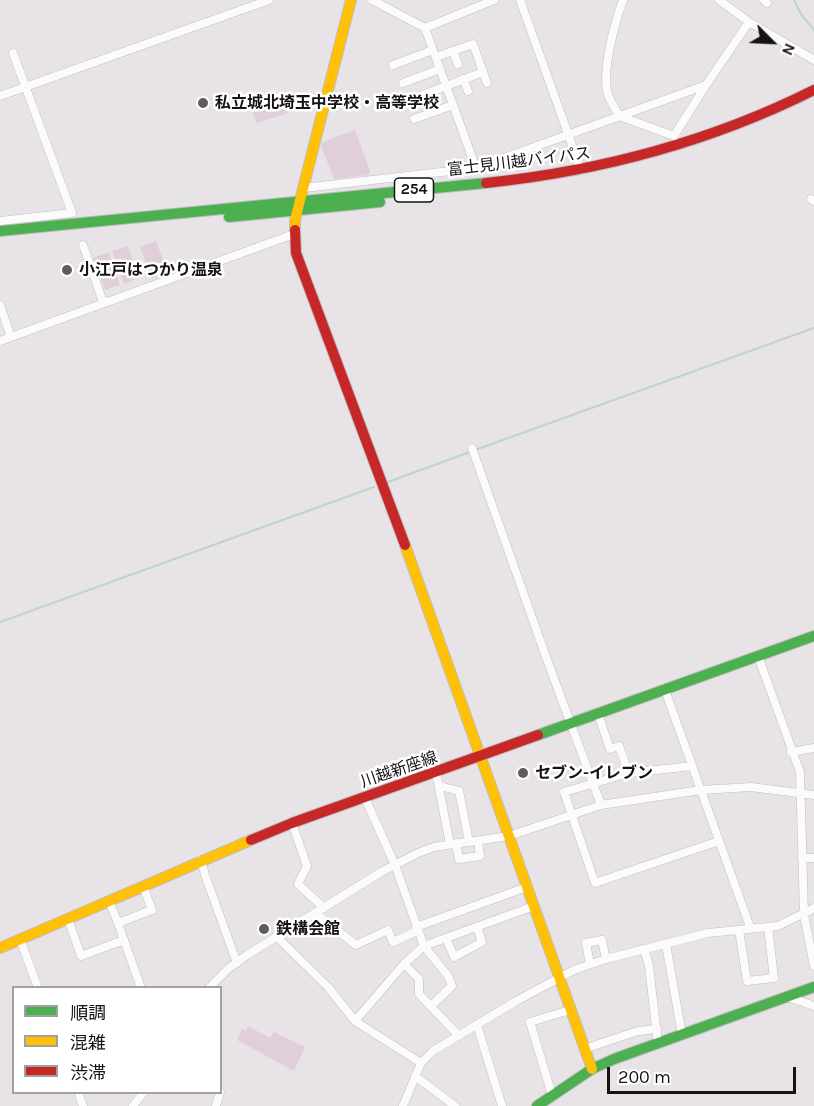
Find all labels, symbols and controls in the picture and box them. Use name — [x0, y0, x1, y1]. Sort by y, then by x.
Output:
north arrow — [742, 12, 802, 72]
text: N — [778, 40, 800, 59]
place label: 私立城北埼玉中学校・高等学校 — [215, 93, 439, 113]
marker: 私立城北埼玉中学校・高等学校 — [196, 96, 210, 110]
street label: 富士見川越バイパス — [446, 144, 592, 180]
road number: 254 — [394, 178, 434, 202]
place label: 小江戸はつかり温泉 — [79, 260, 223, 280]
marker: 小江戸はつかり温泉 — [60, 263, 74, 277]
street label: 川越新座線 — [358, 748, 440, 792]
place label: セブン-イレブン — [535, 763, 653, 783]
marker: セブン-イレブン — [516, 766, 530, 780]
place label: 鉄構会館 — [276, 919, 340, 939]
marker: 鉄構会館 — [257, 922, 271, 936]
legend — [12, 986, 222, 1094]
text: 順調 — [70, 1002, 106, 1024]
text: 混雑 — [70, 1032, 106, 1054]
scale bar — [610, 1055, 799, 1093]
text: 渋滞 — [70, 1062, 106, 1084]
text: 200 m — [618, 1066, 671, 1088]

